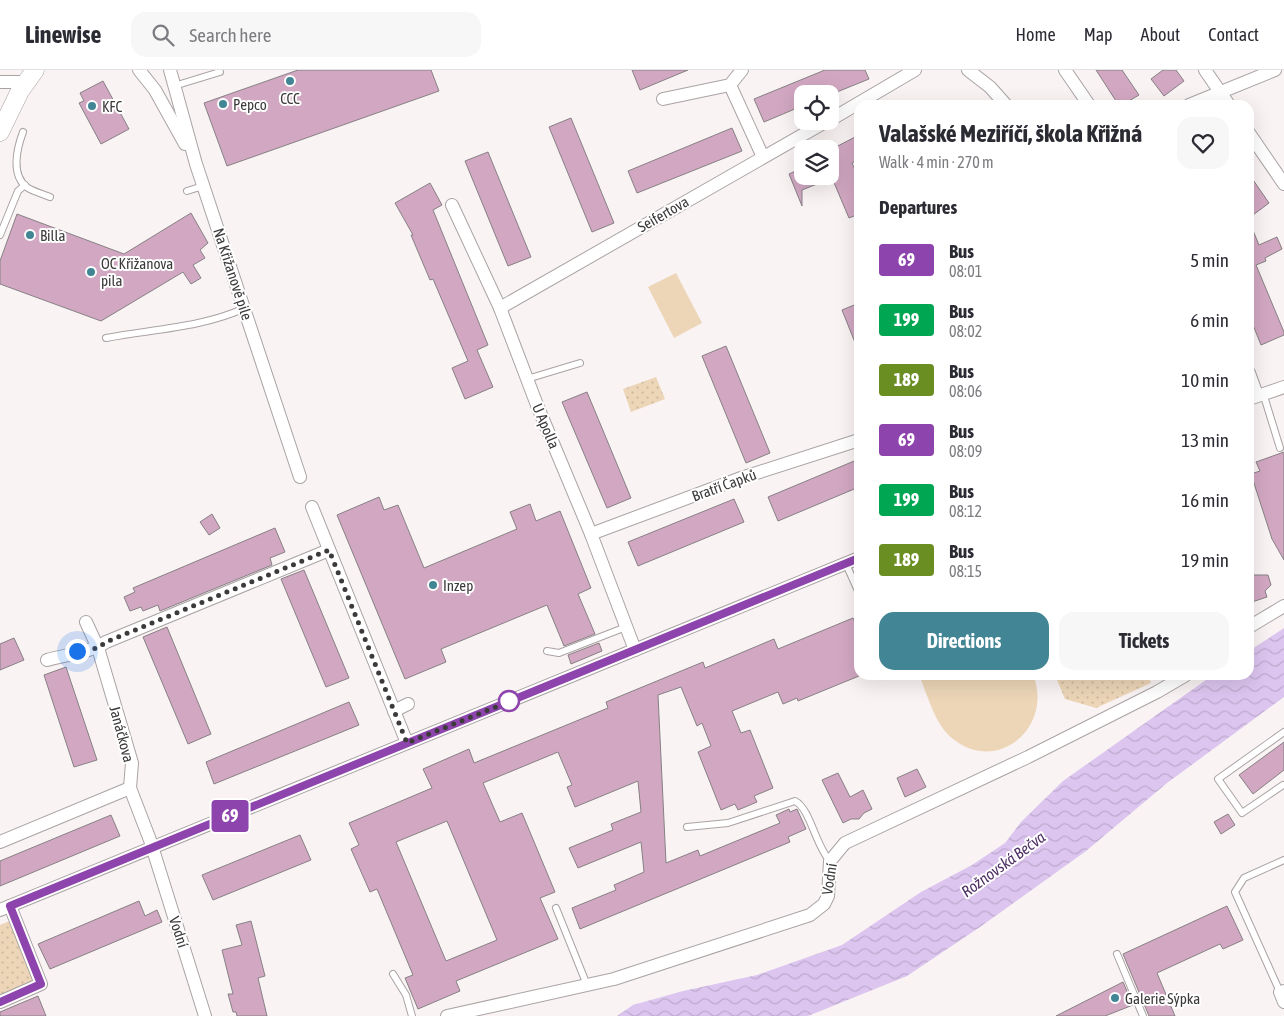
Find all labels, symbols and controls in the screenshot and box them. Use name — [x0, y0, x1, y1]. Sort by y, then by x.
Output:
search box — [131, 12, 481, 57]
text: Linewise — [25, 21, 101, 48]
icon: search — [149, 21, 177, 49]
text: Search here — [189, 24, 271, 46]
text: Home — [1016, 24, 1056, 45]
text: Map — [1084, 24, 1113, 45]
text: About — [1141, 24, 1180, 45]
text: Contact — [1208, 24, 1259, 45]
marker: CCC — [284, 75, 296, 87]
map controls — [794, 85, 839, 185]
button: locate — [794, 85, 839, 130]
place label: CCC — [280, 90, 300, 107]
place label: Pepco — [233, 96, 267, 113]
place label: KFC — [102, 98, 122, 115]
marker: Pepco — [217, 98, 229, 110]
marker: KFC — [86, 100, 98, 112]
button: heart — [1177, 117, 1229, 169]
text: Valašské Meziříčí, škola Křižná — [879, 120, 1142, 147]
button: layers — [794, 140, 839, 185]
text: Walk · 4 min · 270 m — [879, 153, 993, 171]
street label: Seifertova — [635, 193, 691, 235]
text: Departures — [879, 196, 957, 218]
street label: Na Křižanově pile — [210, 226, 256, 322]
place label: Billa — [40, 227, 66, 244]
marker: Billa — [24, 229, 36, 241]
text: Bus — [949, 240, 974, 262]
text: 69 — [898, 249, 915, 270]
text: 5 min — [1190, 249, 1229, 271]
place label: OC Křižanova pila — [101, 255, 173, 289]
text: 08:01 — [949, 262, 982, 280]
marker: OC Křižanova pila — [85, 266, 97, 278]
text: Bus — [949, 300, 974, 322]
text: 199 — [894, 309, 919, 330]
text: 6 min — [1190, 309, 1229, 331]
text: 08:02 — [949, 322, 982, 340]
text: Bus — [949, 360, 974, 382]
text: 189 — [894, 369, 919, 390]
text: 10 min — [1181, 369, 1229, 391]
text: 08:06 — [949, 382, 982, 400]
street label: U Apolla — [529, 401, 563, 451]
text: Bus — [949, 420, 974, 442]
text: 69 — [898, 429, 915, 450]
text: 13 min — [1181, 429, 1229, 451]
text: 08:09 — [949, 442, 982, 460]
street label: Bratří Čapků — [690, 466, 758, 504]
text: Bus — [949, 480, 974, 502]
text: 199 — [894, 489, 919, 510]
text: 16 min — [1181, 489, 1229, 511]
text: 08:12 — [949, 502, 982, 520]
text: Bus — [949, 540, 974, 562]
text: 189 — [894, 549, 919, 570]
text: 19 min — [1181, 549, 1229, 571]
text: 08:15 — [949, 562, 982, 580]
place label: Inzep — [443, 577, 473, 594]
marker: Inzep — [427, 579, 439, 591]
button: Directions — [879, 612, 1049, 670]
button: Tickets — [1059, 612, 1229, 670]
your location — [65, 639, 90, 664]
unlabelled marker — [498, 690, 520, 712]
street label: Janáčkova — [106, 704, 138, 764]
line badge: 69 — [208, 800, 252, 832]
text: 69 — [222, 805, 238, 826]
water label: Rožnovská Bečva — [958, 827, 1049, 900]
street label: Vodní — [818, 861, 840, 896]
street label: Vodní — [166, 914, 192, 950]
place label: Galerie Sýpka — [1125, 990, 1200, 1007]
marker: Galerie Sýpka — [1109, 992, 1121, 1004]

